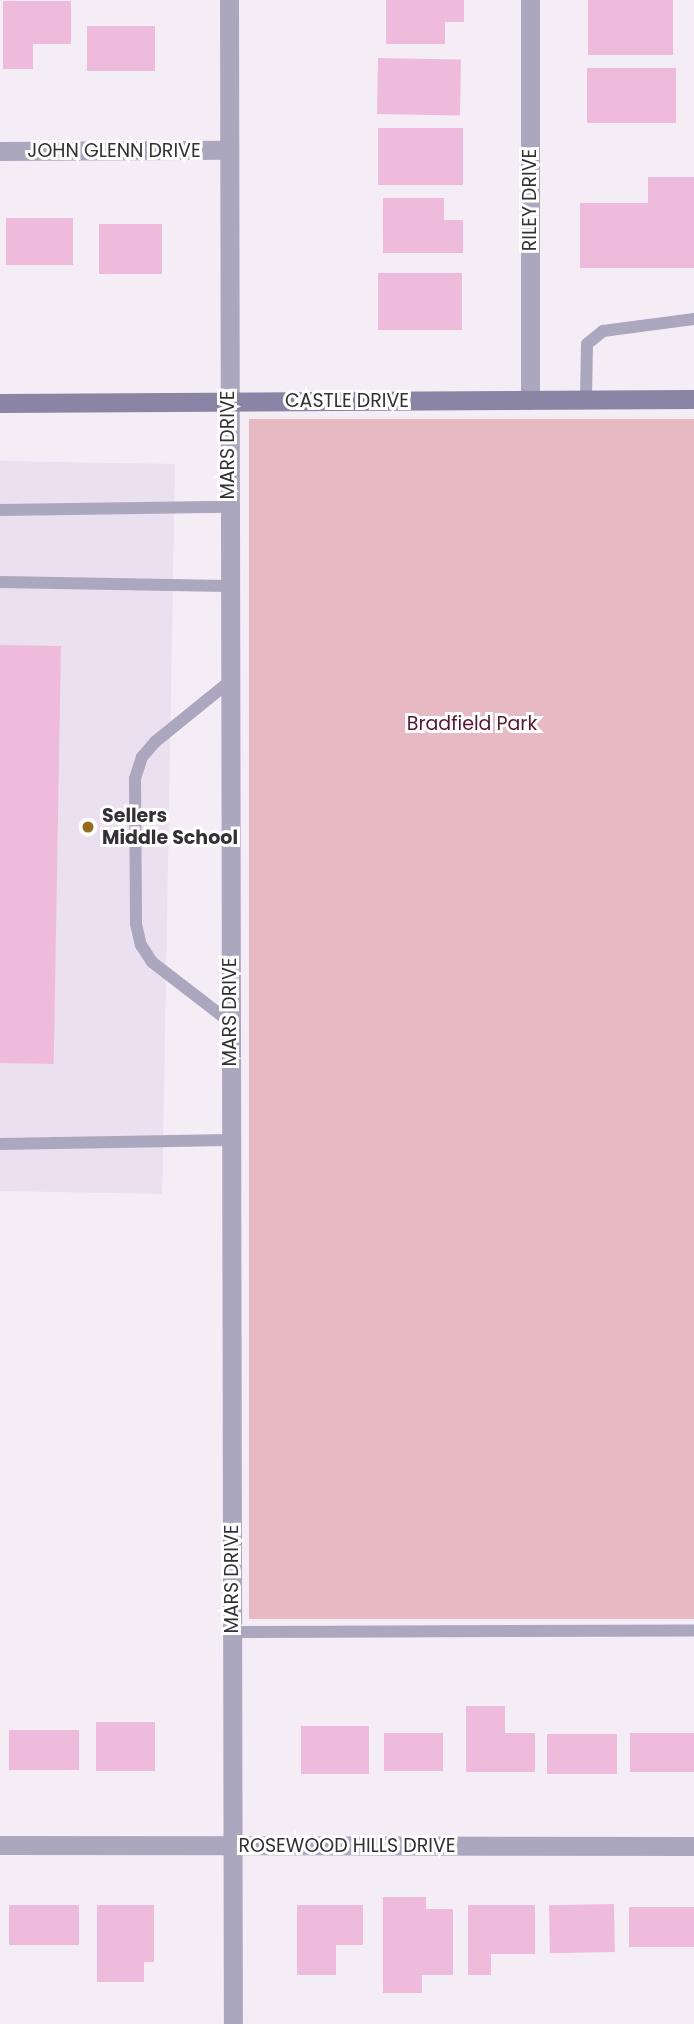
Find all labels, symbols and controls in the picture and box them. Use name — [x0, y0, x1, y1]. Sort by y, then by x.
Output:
street label: JOHN GLENN DRIVE — [27, 140, 201, 162]
street label: RILEY DRIVE — [519, 149, 541, 251]
street label: MARS DRIVE — [217, 390, 239, 500]
street label: CASTLE DRIVE — [285, 390, 409, 412]
park label: Bradfield Park — [407, 713, 537, 735]
place label: Sellers Middle School — [102, 805, 238, 849]
marker: Sellers Middle School — [80, 819, 96, 835]
street label: MARS DRIVE — [219, 957, 241, 1067]
street label: MARS DRIVE — [221, 1524, 243, 1634]
street label: ROSEWOOD HILLS DRIVE — [238, 1835, 456, 1857]

